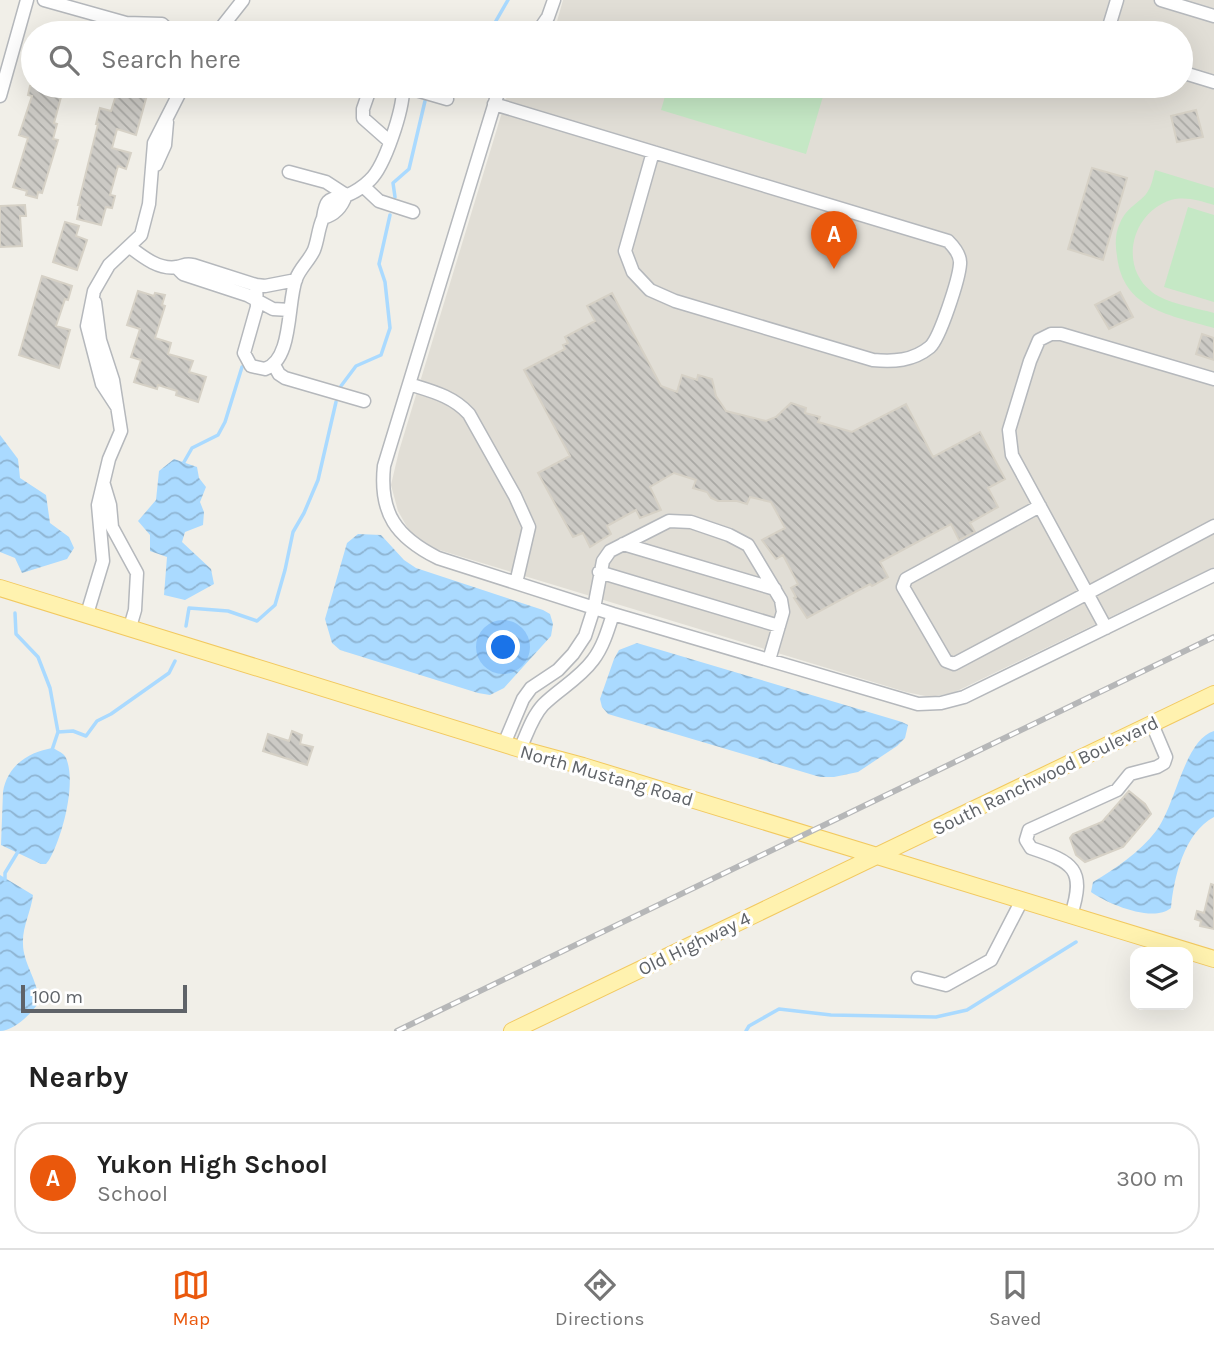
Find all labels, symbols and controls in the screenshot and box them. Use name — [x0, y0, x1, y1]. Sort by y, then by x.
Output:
search box — [21, 21, 1193, 98]
icon: search — [45, 41, 83, 79]
text: Search here — [101, 44, 241, 75]
pin: A — [811, 211, 857, 269]
your location — [486, 630, 520, 664]
street label: South Ranchwood Boulevard — [929, 712, 1162, 840]
street label: North Mustang Road — [518, 741, 696, 811]
street label: Old Highway 4 — [635, 907, 754, 981]
map controls — [1130, 947, 1193, 1010]
button: layers — [1130, 947, 1193, 1010]
scale bar — [21, 982, 187, 1014]
text: 100 m — [32, 986, 83, 1008]
text: Nearby — [28, 1059, 128, 1095]
text: Yukon High School — [97, 1149, 328, 1180]
text: A — [46, 1165, 60, 1192]
text: 300 m — [1116, 1165, 1184, 1192]
text: School — [97, 1180, 168, 1207]
tab: Map — [172, 1266, 210, 1330]
tab: Directions — [555, 1266, 644, 1330]
tab: Saved — [989, 1266, 1042, 1330]

